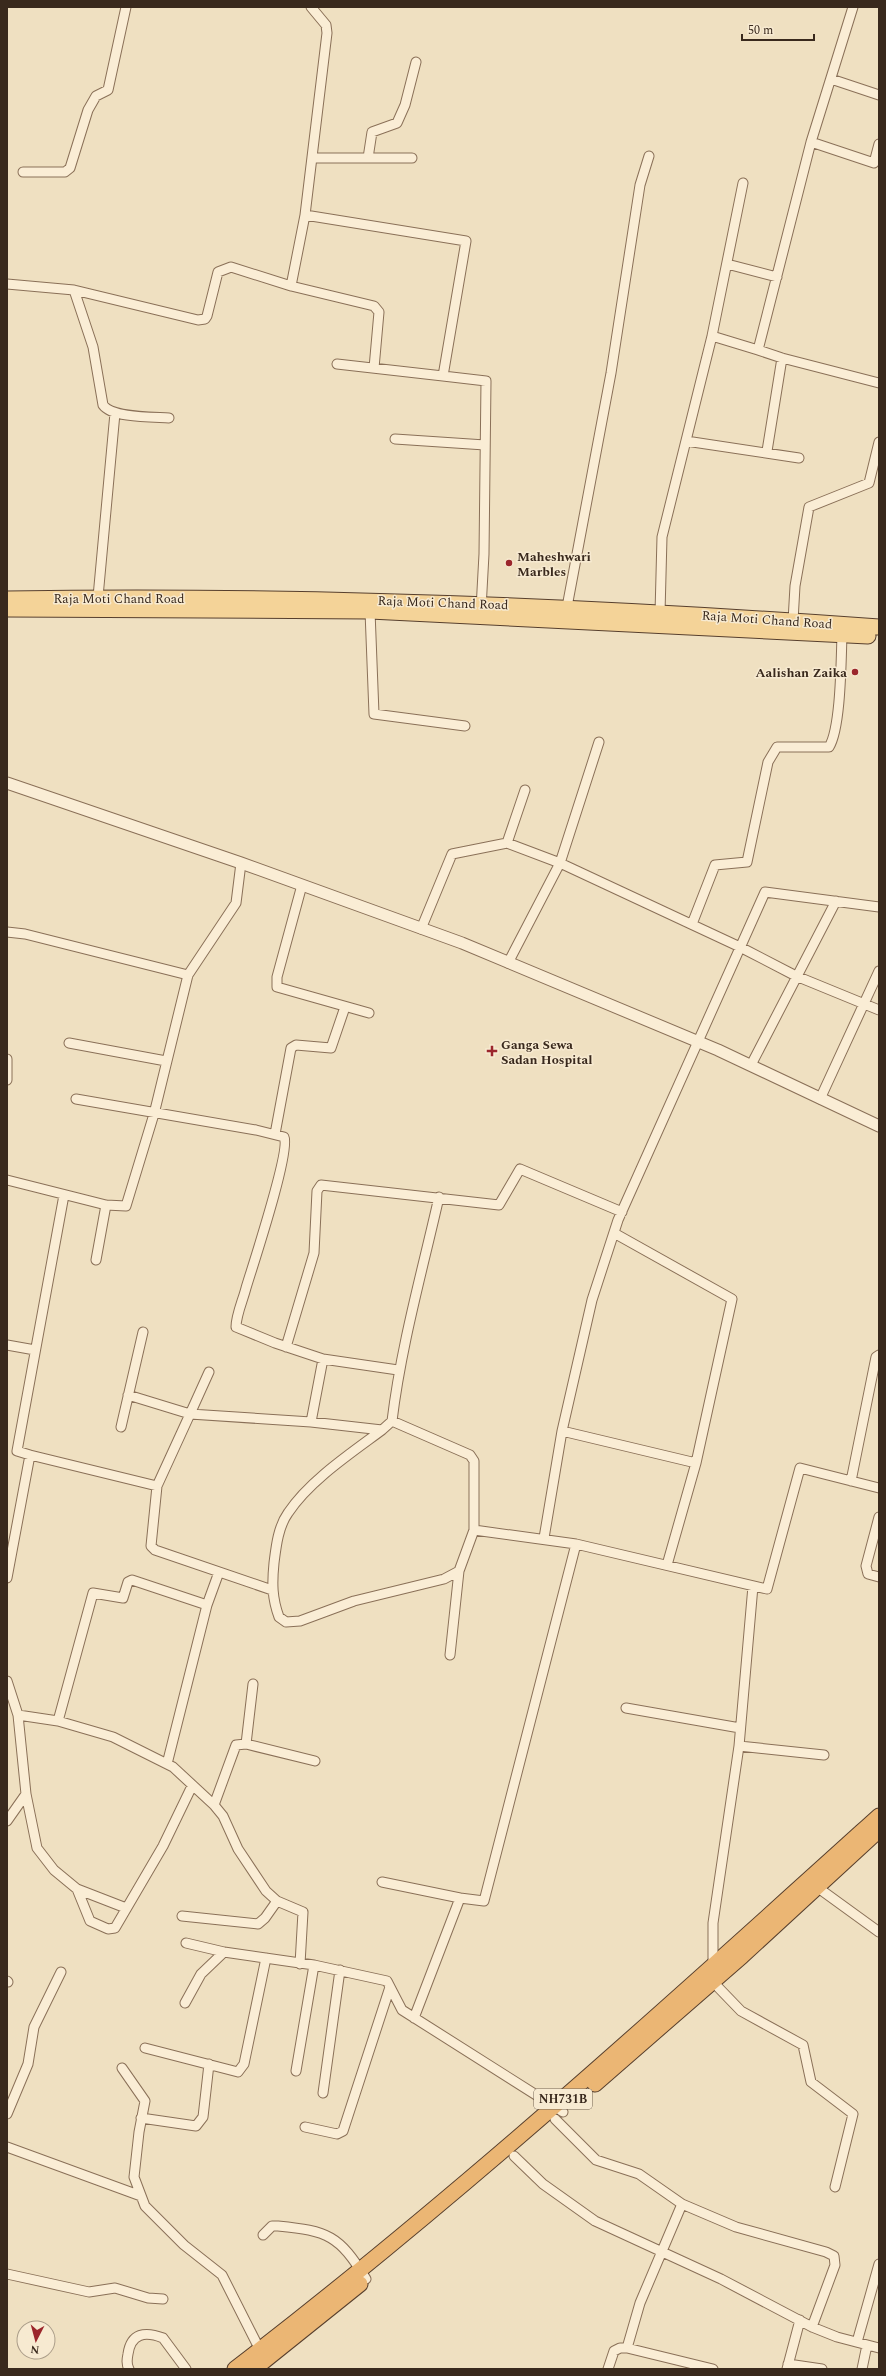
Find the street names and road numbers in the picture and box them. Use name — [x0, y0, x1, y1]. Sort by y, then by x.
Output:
street label: Raja Moti Chand Road — [54, 589, 184, 609]
street label: Raja Moti Chand Road — [377, 591, 509, 615]
street label: Raja Moti Chand Road — [701, 605, 833, 635]
road number: NH731B — [534, 2089, 592, 2109]

